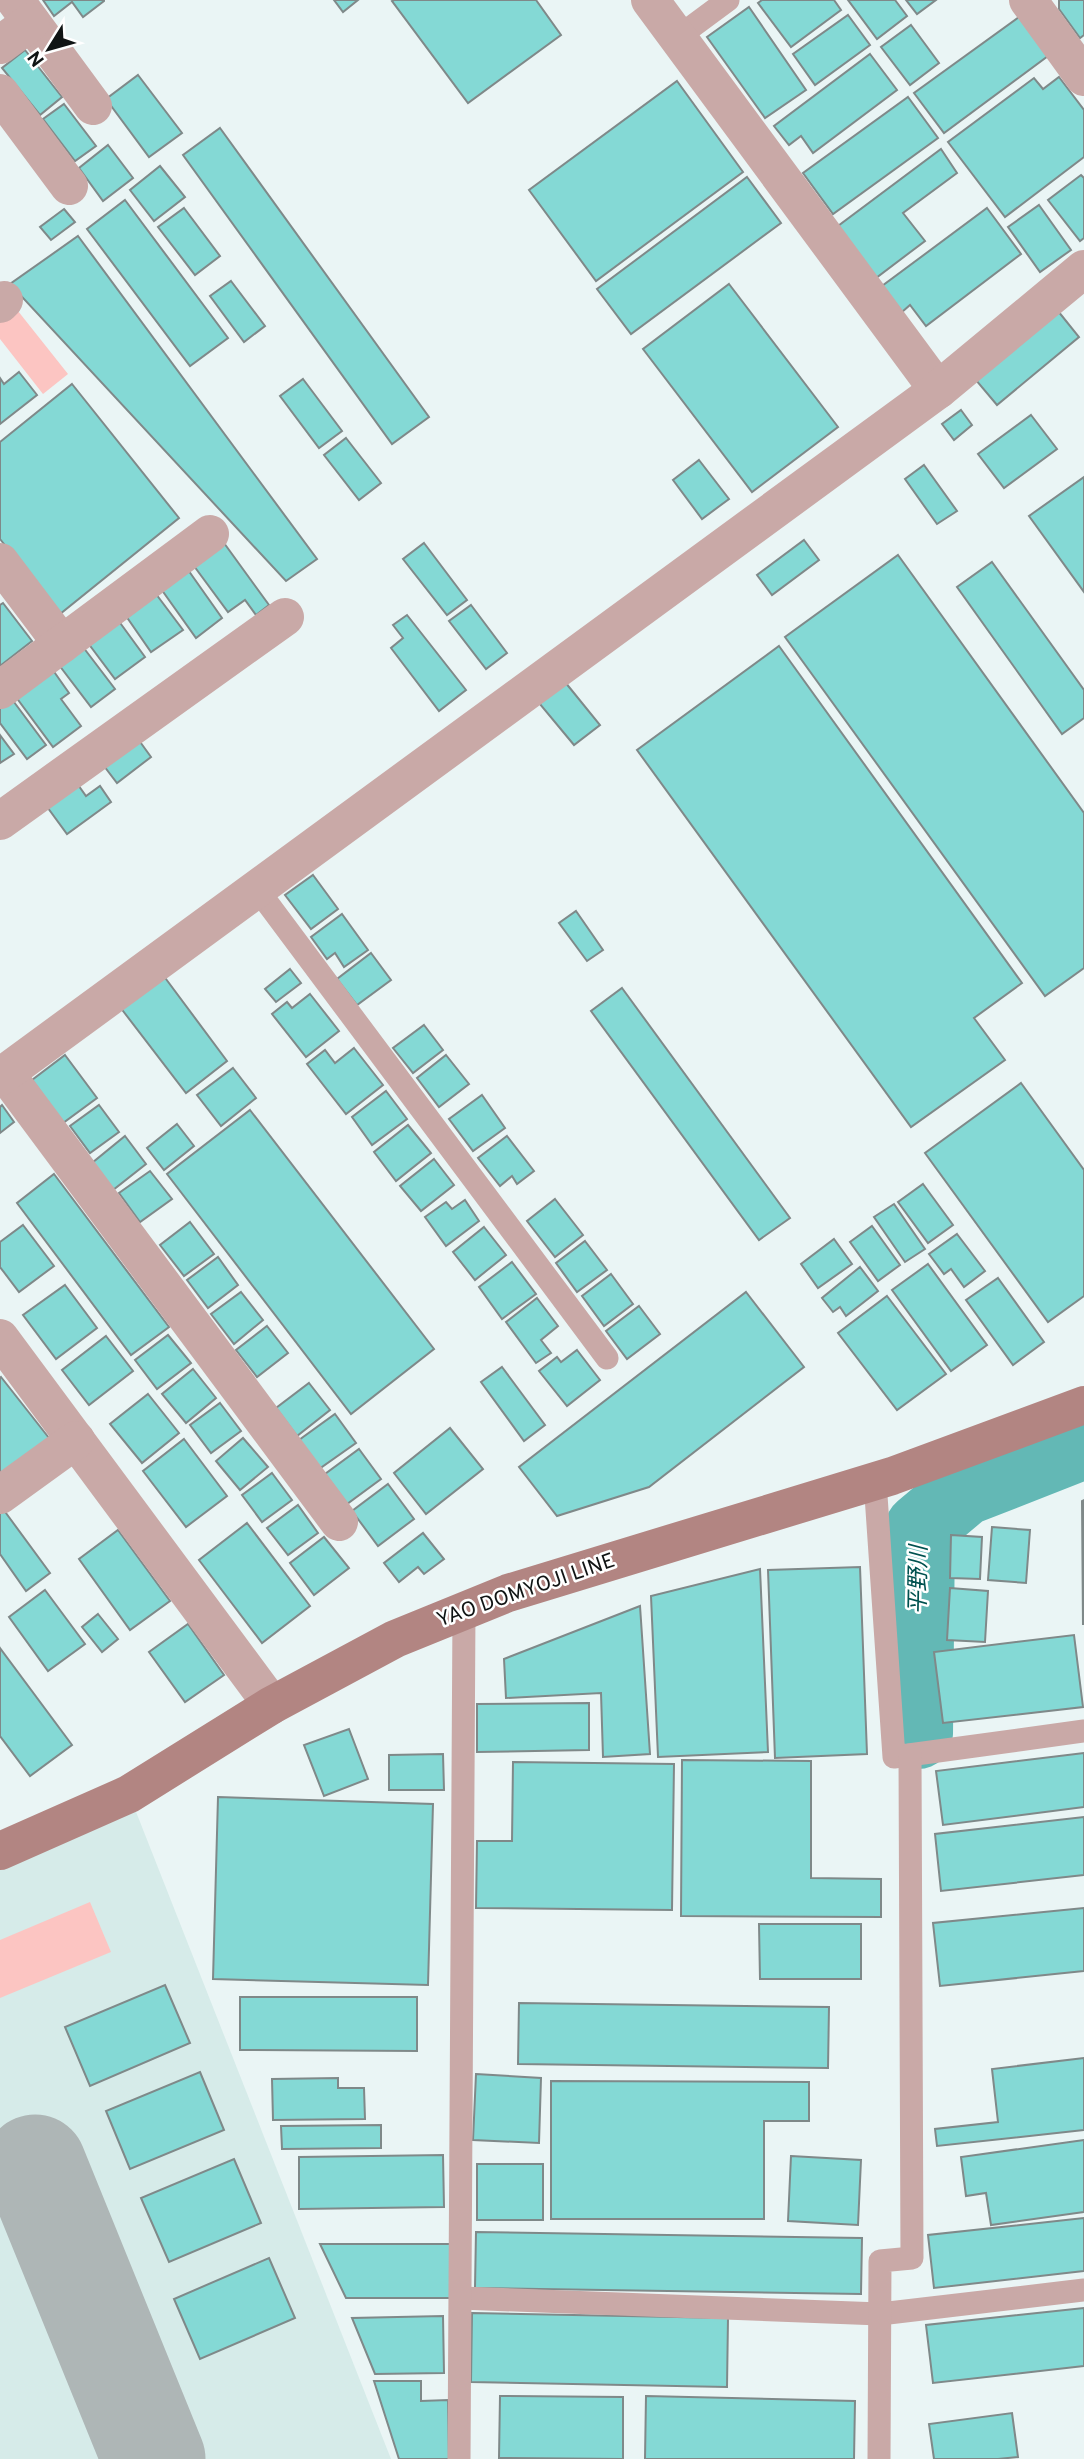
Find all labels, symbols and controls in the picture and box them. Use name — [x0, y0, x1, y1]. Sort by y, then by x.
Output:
north arrow — [14, 14, 84, 84]
text: N — [23, 45, 51, 71]
water label: 平野川 — [905, 1542, 935, 1615]
street label: YAO DOMYOJI LINE — [433, 1548, 619, 1634]

